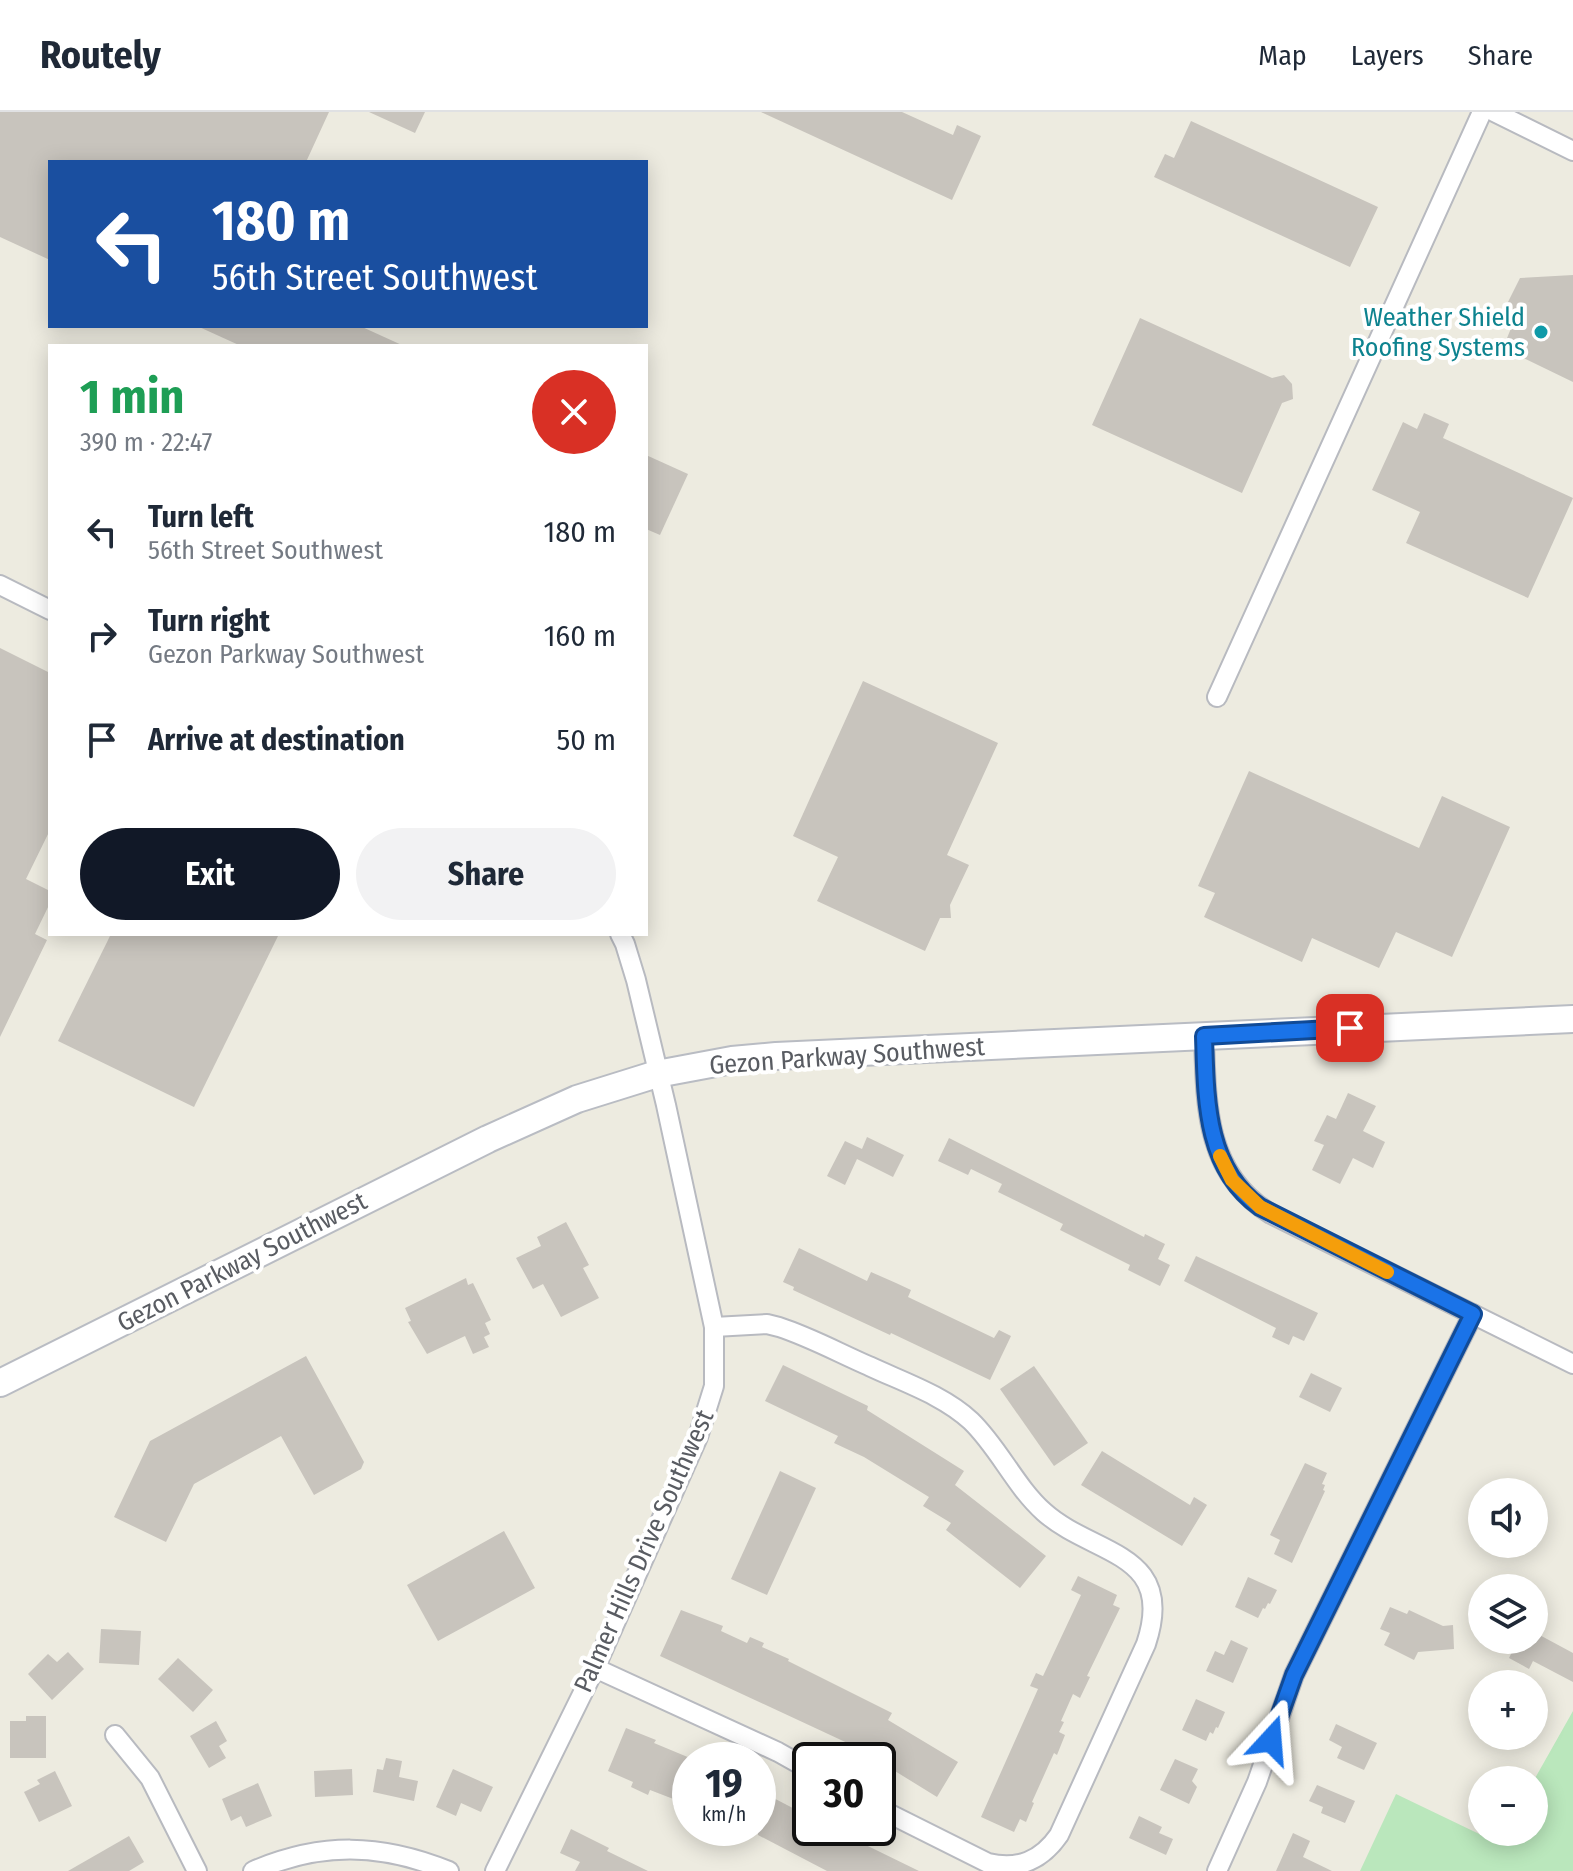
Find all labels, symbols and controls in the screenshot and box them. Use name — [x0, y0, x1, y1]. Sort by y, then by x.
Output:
text: Routely — [40, 32, 161, 78]
text: Map — [1258, 39, 1307, 72]
text: Layers — [1351, 39, 1424, 72]
text: Share — [1468, 39, 1533, 72]
text: 180 m — [212, 188, 350, 255]
icon: left — [80, 192, 184, 296]
text: 56th Street Southwest — [212, 256, 537, 300]
place label: Weather Shield Roofing Systems — [1351, 302, 1525, 363]
marker: Weather Shield Roofing Systems — [1532, 323, 1550, 341]
text: 1 min — [80, 368, 185, 426]
button: close — [532, 370, 616, 454]
text: 390 m · 22:47 — [80, 427, 212, 458]
text: Turn left — [148, 499, 254, 535]
icon: left — [80, 510, 124, 554]
text: 180 m — [544, 514, 616, 550]
text: 56th Street Southwest — [148, 535, 383, 566]
text: Turn right — [148, 603, 270, 639]
icon: right — [80, 614, 124, 658]
text: 160 m — [544, 618, 616, 654]
text: Gezon Parkway Southwest — [148, 639, 424, 670]
icon: arrive — [80, 718, 124, 762]
text: Arrive at destination — [148, 722, 405, 758]
text: 50 m — [556, 722, 616, 758]
button: Exit — [80, 828, 340, 920]
button: Share — [356, 828, 616, 920]
pin — [1316, 994, 1384, 1062]
icon: arrive — [1328, 1006, 1372, 1050]
street label: Gezon Parkway Southwest — [708, 1031, 986, 1081]
street label: Gezon Parkway Southwest — [112, 1185, 372, 1338]
street label: Palmer Hills Drive Southwest — [568, 1405, 721, 1697]
map controls — [1468, 1478, 1548, 1846]
button: sound — [1468, 1478, 1548, 1558]
button: layers — [1468, 1574, 1548, 1654]
button: + — [1468, 1670, 1548, 1750]
position arrow — [1229, 1698, 1313, 1782]
speed limit sign: 30 — [792, 1742, 896, 1846]
text: 19 — [705, 1760, 743, 1808]
button: − — [1468, 1766, 1548, 1846]
text: km/h — [702, 1802, 746, 1826]

